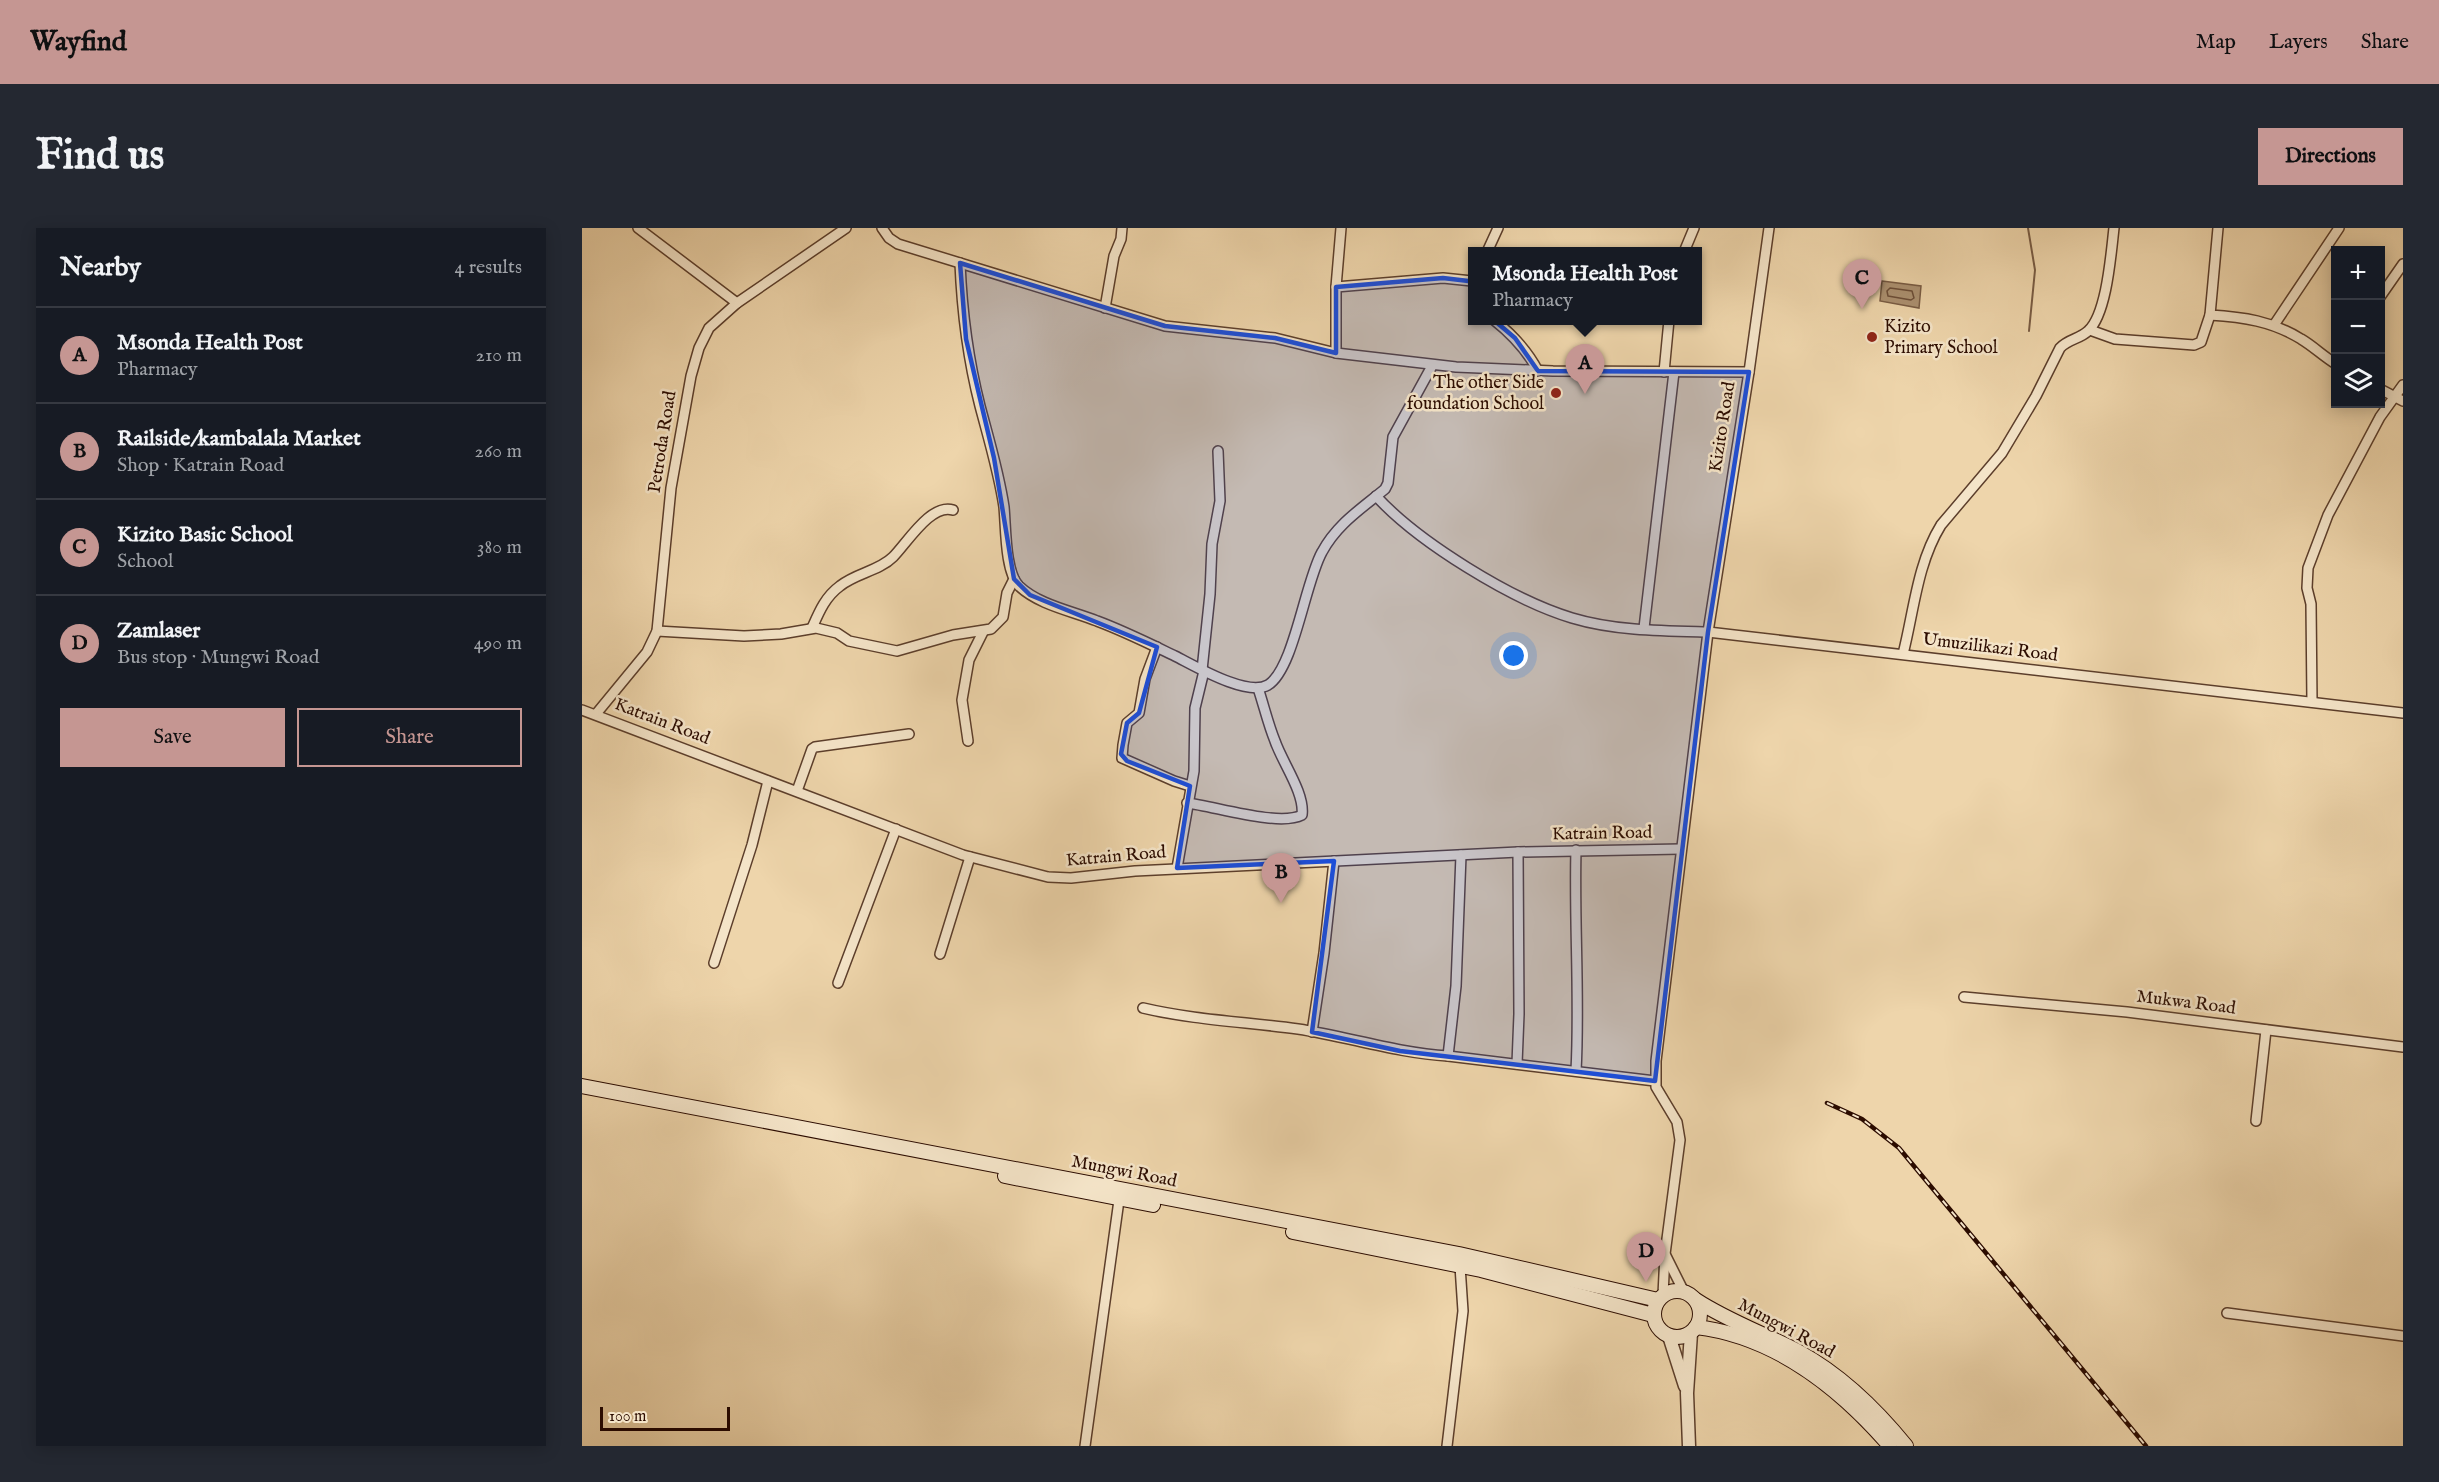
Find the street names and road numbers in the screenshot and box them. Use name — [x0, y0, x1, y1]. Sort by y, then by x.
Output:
street label: Kizito Road — [1704, 380, 1742, 474]
street label: Petroda Road — [644, 389, 682, 495]
street label: Umuzilikazi Road — [1921, 628, 2059, 668]
street label: Katrain Road — [611, 693, 713, 751]
street label: Katrain Road — [1552, 822, 1653, 846]
street label: Katrain Road — [1065, 841, 1167, 873]
street label: Mukwa Road — [2135, 986, 2237, 1021]
street label: Mungwi Road — [1069, 1151, 1179, 1194]
street label: Mungwi Road — [1733, 1294, 1839, 1364]

